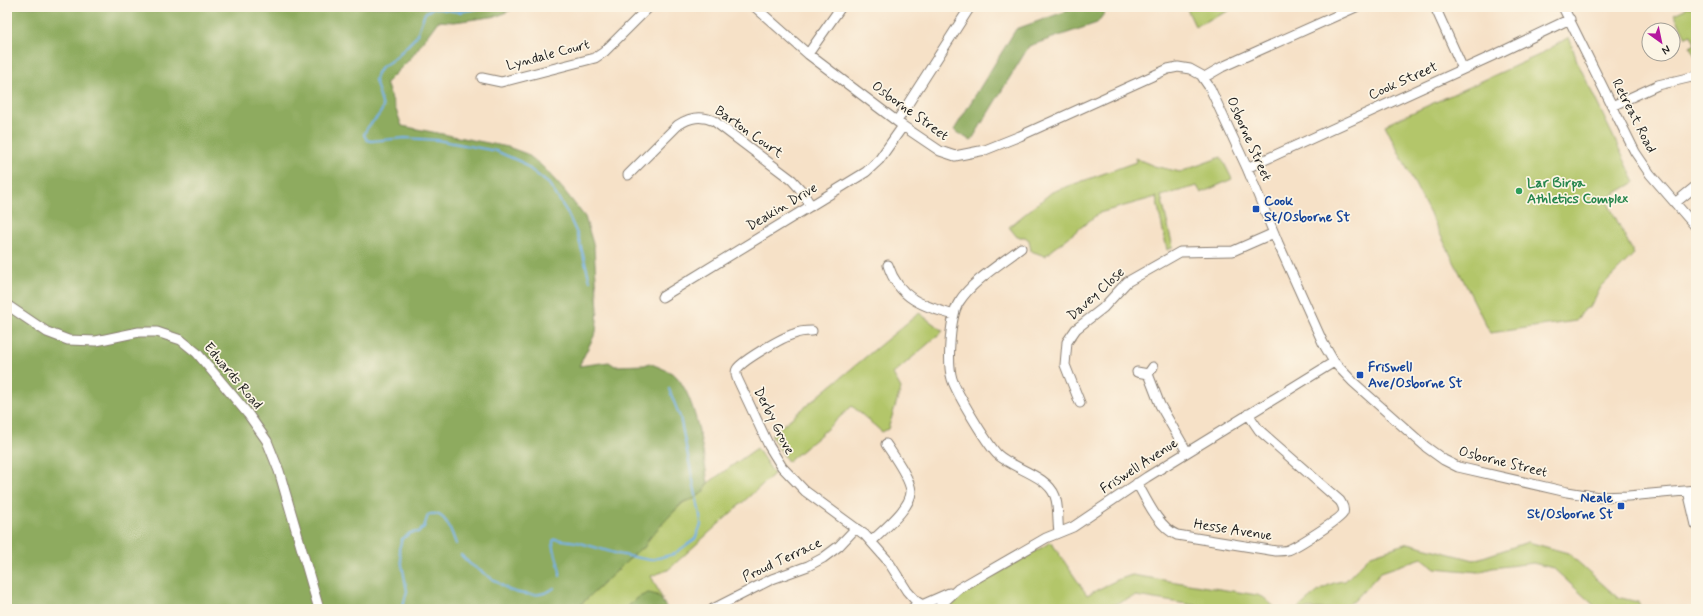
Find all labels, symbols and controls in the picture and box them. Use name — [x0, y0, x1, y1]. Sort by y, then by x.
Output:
north arrow — [1641, 22, 1681, 62]
street label: Lyndale Court — [504, 35, 592, 75]
text: N — [1659, 42, 1673, 57]
street label: Cook Street — [1366, 58, 1441, 104]
street label: Retreat Road — [1608, 76, 1660, 156]
street label: Osborne Street — [868, 77, 952, 145]
street label: Osborne Street — [1222, 94, 1276, 184]
street label: Barton Court — [711, 102, 787, 163]
place label: Lar Birpa Athletics Complex — [1527, 174, 1629, 208]
street label: Deakin Drive — [743, 179, 821, 235]
marker: Lar Birpa Athletics Complex — [1514, 186, 1524, 196]
place label: Cook St/Osborne St — [1264, 192, 1350, 226]
marker: Cook St/Osborne St — [1251, 204, 1261, 214]
street label: Davey Close — [1063, 263, 1129, 325]
street label: Edwards Road — [200, 339, 266, 413]
place label: Friswell Ave/Osborne St — [1368, 358, 1463, 392]
marker: Friswell Ave/Osborne St — [1355, 370, 1365, 380]
street label: Derby Grove — [749, 384, 799, 458]
street label: Friswell Avenue — [1097, 434, 1182, 498]
street label: Osborne Street — [1457, 442, 1549, 482]
place label: Neale St/Osborne St — [1527, 489, 1613, 523]
marker: Neale St/Osborne St — [1616, 501, 1626, 511]
street label: Hesse Avenue — [1193, 515, 1274, 545]
street label: Proud Terrace — [739, 534, 825, 586]

